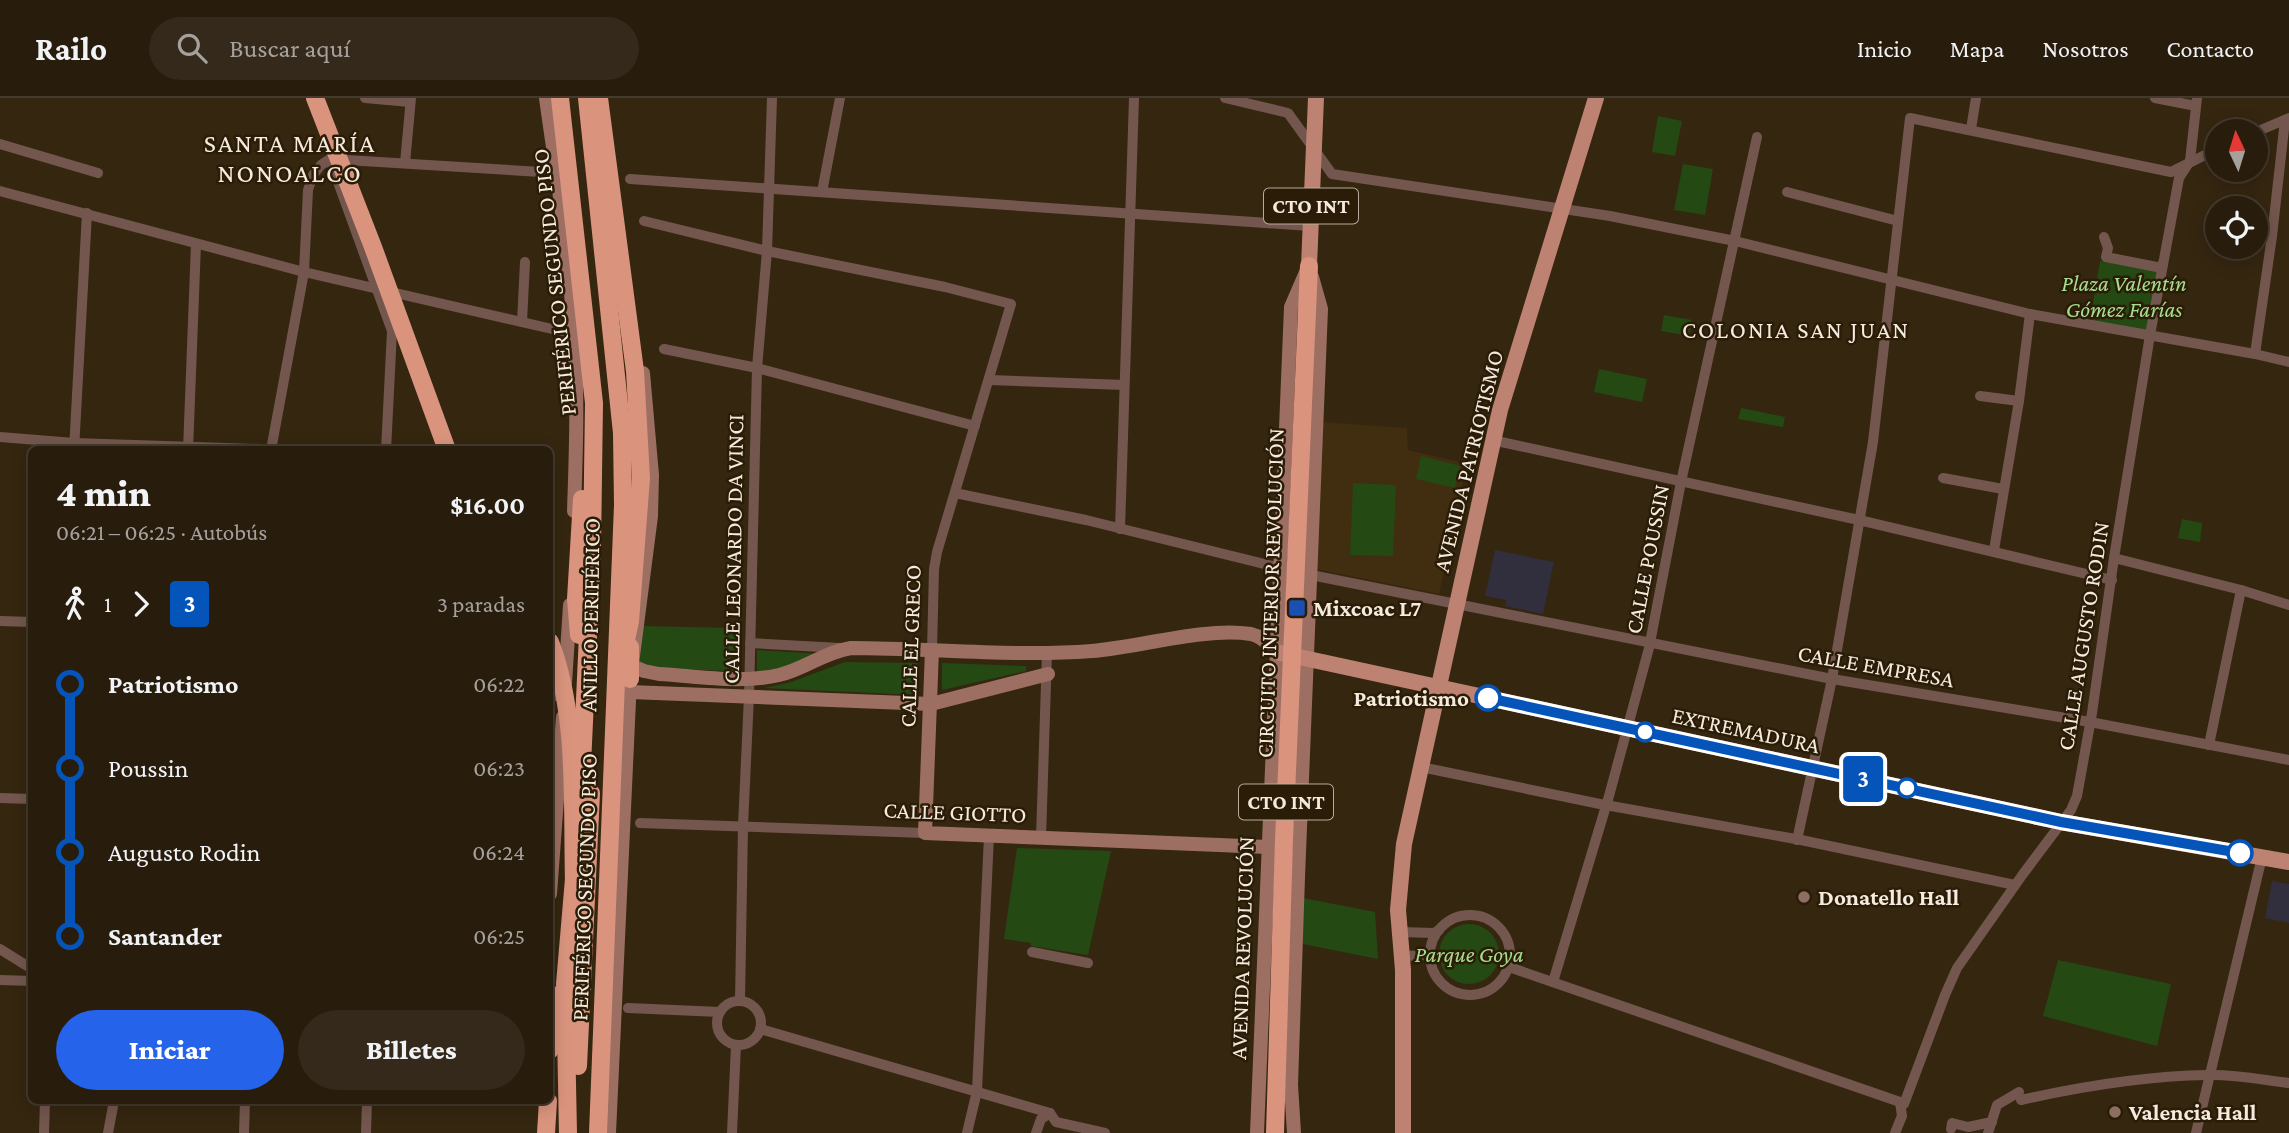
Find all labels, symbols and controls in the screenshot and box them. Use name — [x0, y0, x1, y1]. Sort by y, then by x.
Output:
search box — [149, 17, 639, 80]
icon: search — [173, 29, 211, 67]
text: Railo — [35, 30, 107, 67]
text: Buscar aquí — [229, 34, 350, 63]
text: Inicio — [1857, 35, 1912, 62]
text: Mapa — [1950, 35, 2004, 62]
text: Nosotros — [2042, 35, 2129, 62]
text: Contacto — [2167, 35, 2254, 62]
north arrow — [2205, 119, 2268, 182]
map controls — [2205, 119, 2268, 259]
district label: SANTA MARÍA NONOALCO — [204, 129, 376, 188]
street label: PERIFÉRICO SEGUNDO PISO — [527, 147, 581, 417]
road number: CTO INT — [1264, 188, 1358, 224]
button: locate — [2205, 196, 2268, 259]
park label: Plaza Valentín Gómez Farías — [2061, 270, 2187, 322]
district label: COLONIA SAN JUAN — [1682, 316, 1910, 343]
street label: AVENIDA PATRIOTISMO — [1428, 347, 1508, 575]
street label: CALLE LEONARDO DA VINCI — [718, 414, 748, 684]
street label: CIRCUITO INTERIOR REVOLUCIÓN — [1251, 428, 1289, 758]
text: 4 min — [56, 472, 151, 514]
street label: CALLE POUSSIN — [1620, 482, 1674, 636]
text: $16.00 — [450, 491, 525, 520]
street label: ANILLO PERIFÉRICO — [575, 518, 605, 712]
text: 06:21 – 06:25 · Autobús — [56, 519, 267, 545]
street label: CALLE AUGUSTO RODIN — [2052, 520, 2114, 752]
street label: CALLE EL GRECO — [894, 564, 926, 728]
icon: walk — [56, 585, 94, 623]
icon: forward — [122, 585, 160, 623]
text: 3 — [184, 590, 195, 617]
text: 1 — [104, 591, 112, 617]
text: 3 paradas — [437, 591, 525, 617]
place label: Mixcoac L7 — [1313, 595, 1421, 621]
marker: Mixcoac L7 — [1287, 598, 1307, 618]
street label: CALLE EMPRESA — [1796, 639, 1957, 693]
text: Patriotismo — [108, 670, 239, 699]
text: 06:22 — [473, 671, 525, 697]
place label: Patriotismo — [1353, 685, 1469, 711]
marker: Patriotismo — [1475, 685, 1501, 711]
street label: EXTREMADURA — [1670, 702, 1823, 759]
unlabelled marker — [1635, 722, 1655, 742]
street label: PERIFÉRICO SEGUNDO PISO — [566, 753, 602, 1021]
text: Poussin — [108, 754, 188, 783]
text: 06:23 — [473, 755, 525, 781]
line badge: 3 — [1840, 756, 1886, 802]
text: 3 — [1857, 765, 1869, 792]
unlabelled marker — [1897, 778, 1917, 798]
road number: CTO INT — [1239, 784, 1333, 820]
street label: CALLE GIOTTO — [883, 797, 1027, 827]
street label: AVENIDA REVOLUCIÓN — [1225, 836, 1259, 1060]
text: Augusto Rodin — [108, 838, 261, 867]
text: 06:24 — [472, 839, 525, 865]
unlabelled marker — [2227, 840, 2253, 866]
place label: Donatello Hall — [1818, 884, 1959, 910]
marker: Donatello Hall — [1796, 889, 1812, 905]
text: Santander — [108, 922, 222, 951]
text: 06:25 — [473, 923, 525, 949]
park label: Parque Goya — [1414, 941, 1524, 967]
button: Iniciar — [56, 1010, 284, 1090]
button: Billetes — [298, 1010, 525, 1090]
place label: Valencia Hall — [2128, 1099, 2257, 1125]
marker: Valencia Hall — [2107, 1104, 2123, 1120]

